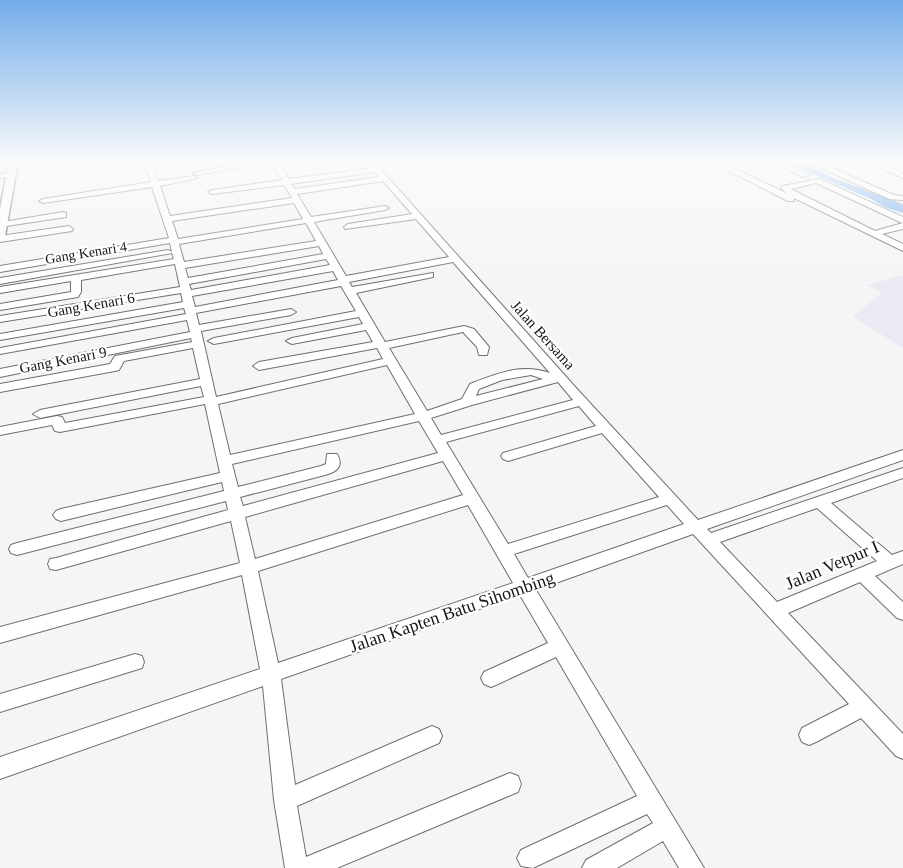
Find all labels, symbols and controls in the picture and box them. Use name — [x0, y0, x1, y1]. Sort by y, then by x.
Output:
street label: Gang Kenari 4 — [44, 239, 128, 267]
street label: Gang Kenari 6 — [46, 289, 136, 321]
street label: Jalan Bersama — [508, 297, 578, 373]
street label: Gang Kenari 9 — [18, 344, 108, 376]
street label: Jalan Vetpur I — [782, 536, 882, 594]
street label: Jalan Kapten Batu Sihombing — [347, 567, 557, 657]

